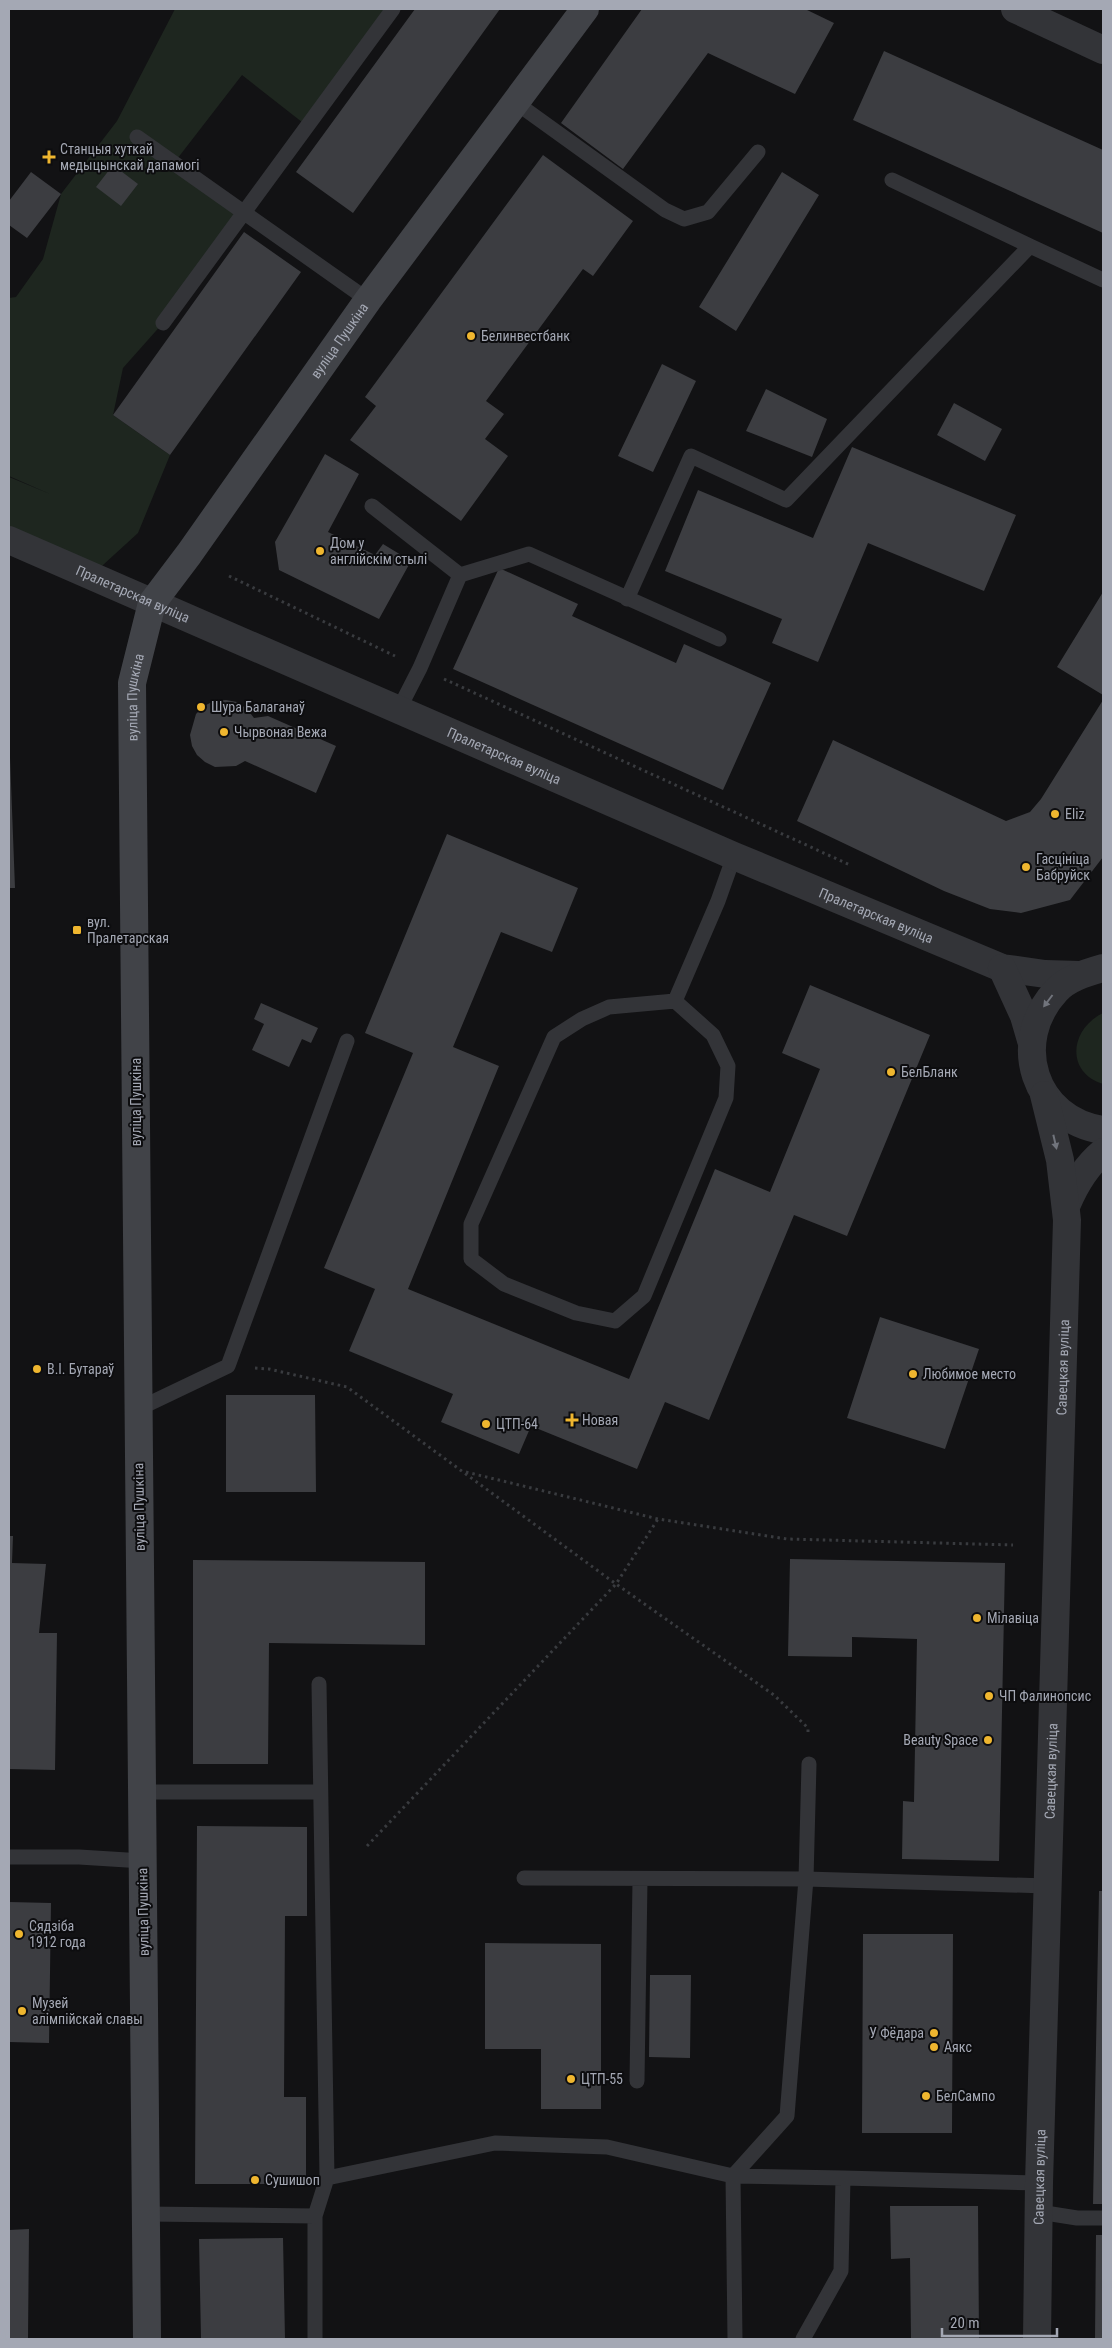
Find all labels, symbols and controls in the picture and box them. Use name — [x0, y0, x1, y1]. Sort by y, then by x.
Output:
place label: Станцыя хуткай медыцынскай дапамогі — [60, 141, 199, 173]
marker: Станцыя хуткай медыцынскай дапамогі — [42, 150, 56, 164]
street label: вуліца Пушкіна — [307, 300, 371, 381]
place label: Белинвестбанк — [481, 328, 570, 344]
marker: Белинвестбанк — [465, 330, 477, 342]
place label: Дом у англійскім стылі — [330, 535, 427, 567]
marker: Дом у англійскім стылі — [314, 545, 326, 557]
street label: Пралетарская вуліца — [73, 562, 192, 626]
street label: вуліца Пушкіна — [123, 652, 147, 741]
place label: Шура Балаганаў — [211, 699, 305, 715]
marker: Шура Балаганаў — [195, 701, 207, 713]
place label: Чырвоная Вежа — [234, 724, 327, 740]
street label: Пралетарская вуліца — [445, 724, 563, 788]
marker: Чырвоная Вежа — [218, 726, 230, 738]
place label: Eliz — [1065, 806, 1085, 822]
marker: Eliz — [1049, 808, 1061, 820]
place label: Гасцініца Бабруйск — [1036, 851, 1090, 883]
marker: Гасцініца Бабруйск — [1020, 861, 1032, 873]
street label: Пралетарская вуліца — [817, 884, 936, 946]
place label: вул. Пралетарская — [87, 914, 169, 946]
marker: вул. Пралетарская — [71, 924, 83, 936]
one-way arrow — [1043, 994, 1053, 1008]
street label: вуліца Пушкіна — [128, 1058, 144, 1146]
place label: БелБланк — [901, 1064, 958, 1080]
marker: БелБланк — [885, 1066, 897, 1078]
one-way arrow — [1051, 1134, 1059, 1149]
street label: Савецкая вуліца — [1053, 1319, 1072, 1416]
place label: В.І. Бутараў — [47, 1361, 114, 1377]
marker: В.І. Бутараў — [31, 1363, 43, 1375]
place label: Любимое место — [923, 1366, 1016, 1382]
marker: Любимое место — [907, 1368, 919, 1380]
place label: Новая — [582, 1412, 618, 1428]
marker: Новая — [566, 1414, 578, 1426]
place label: ЦТП-64 — [496, 1416, 538, 1432]
marker: ЦТП-64 — [480, 1418, 492, 1430]
street label: вуліца Пушкіна — [130, 1463, 148, 1551]
place label: Мiлавiца — [987, 1610, 1039, 1626]
marker: Мiлавiца — [971, 1612, 983, 1624]
place label: ЧП Фалинопсис — [999, 1688, 1091, 1704]
marker: ЧП Фалинопсис — [983, 1690, 995, 1702]
street label: Савецкая вуліца — [1042, 1723, 1060, 1819]
place label: Beauty Space — [903, 1732, 978, 1748]
marker: Beauty Space — [982, 1734, 994, 1746]
street label: вуліца Пушкіна — [134, 1868, 152, 1956]
place label: Сядзіба 1912 года — [29, 1918, 86, 1950]
marker: Сядзіба 1912 года — [13, 1928, 25, 1940]
place label: Музей алімпійскай славы — [32, 1995, 143, 2027]
marker: Музей алімпійскай славы — [16, 2005, 28, 2017]
place label: У Фёдара — [869, 2025, 924, 2041]
marker: У Фёдара — [928, 2027, 940, 2039]
place label: Аякс — [944, 2039, 972, 2055]
marker: Аякс — [928, 2041, 940, 2053]
place label: ЦТП-55 — [581, 2071, 623, 2087]
marker: ЦТП-55 — [565, 2073, 577, 2085]
place label: БелСампо — [936, 2088, 995, 2104]
marker: БелСампо — [920, 2090, 932, 2102]
street label: Савецкая вуліца — [1030, 2129, 1049, 2225]
place label: Сушишоп — [265, 2172, 320, 2188]
marker: Сушишоп — [249, 2174, 261, 2186]
scale bar — [942, 2306, 1057, 2338]
text: 20 m — [950, 2314, 980, 2332]

